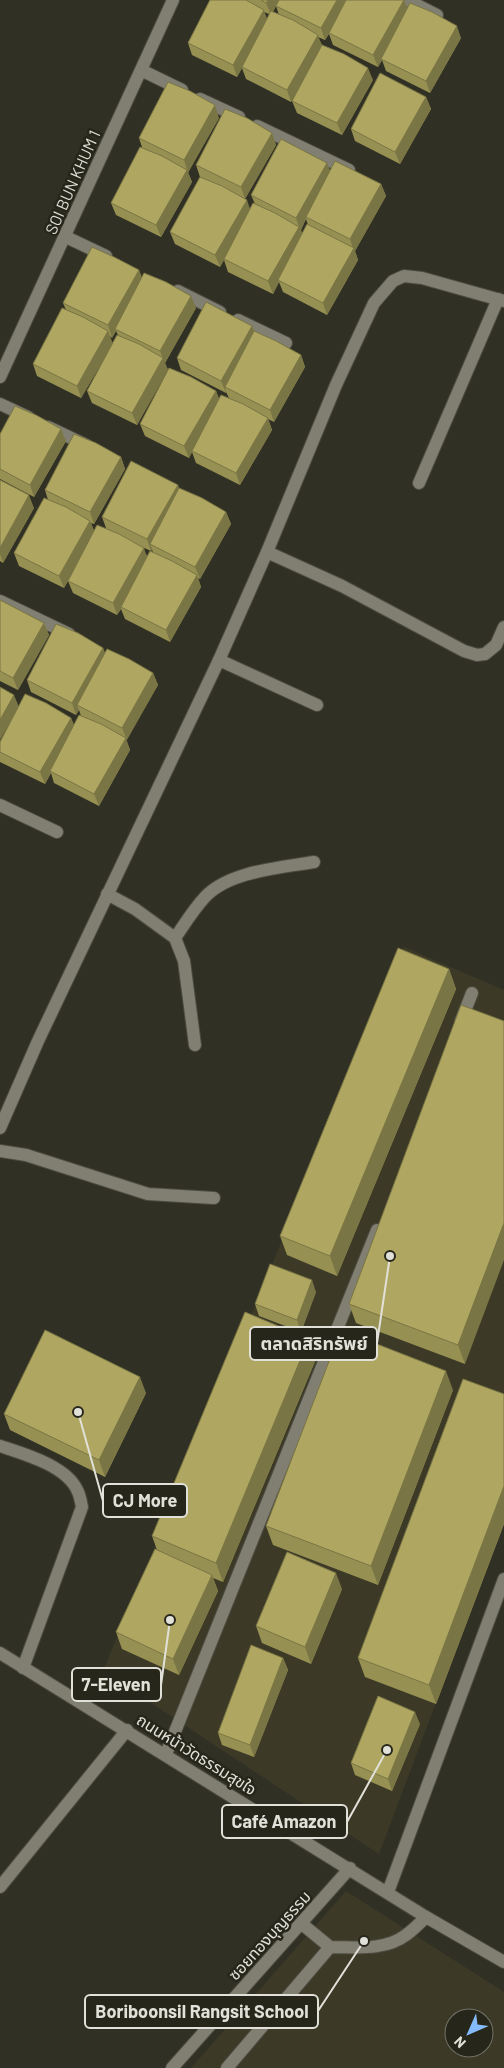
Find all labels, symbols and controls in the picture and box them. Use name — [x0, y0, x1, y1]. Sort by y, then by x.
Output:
street label: SOI BUN KHUM 1 — [41, 127, 103, 237]
callout: ตลาดสิริทรัพย์ — [250, 1327, 377, 1360]
text: ตลาดสิริทรัพย์ — [260, 1332, 368, 1354]
callout: CJ More — [103, 1484, 187, 1517]
text: CJ More — [113, 1489, 177, 1511]
callout: 7-Eleven — [72, 1668, 161, 1701]
text: 7-Eleven — [82, 1673, 150, 1695]
street label: ถนนหน้าวัดธรรมสุขใจ — [133, 1710, 260, 1799]
callout: Café Amazon — [222, 1805, 347, 1838]
text: Café Amazon — [232, 1810, 336, 1832]
street label: ซอยทองบุญธรรม — [224, 1886, 315, 1984]
callout: Boriboonsil Rangsit School — [85, 1995, 318, 2028]
text: Boriboonsil Rangsit School — [95, 2000, 309, 2022]
north arrow — [444, 2008, 494, 2058]
text: N — [450, 2033, 469, 2052]

